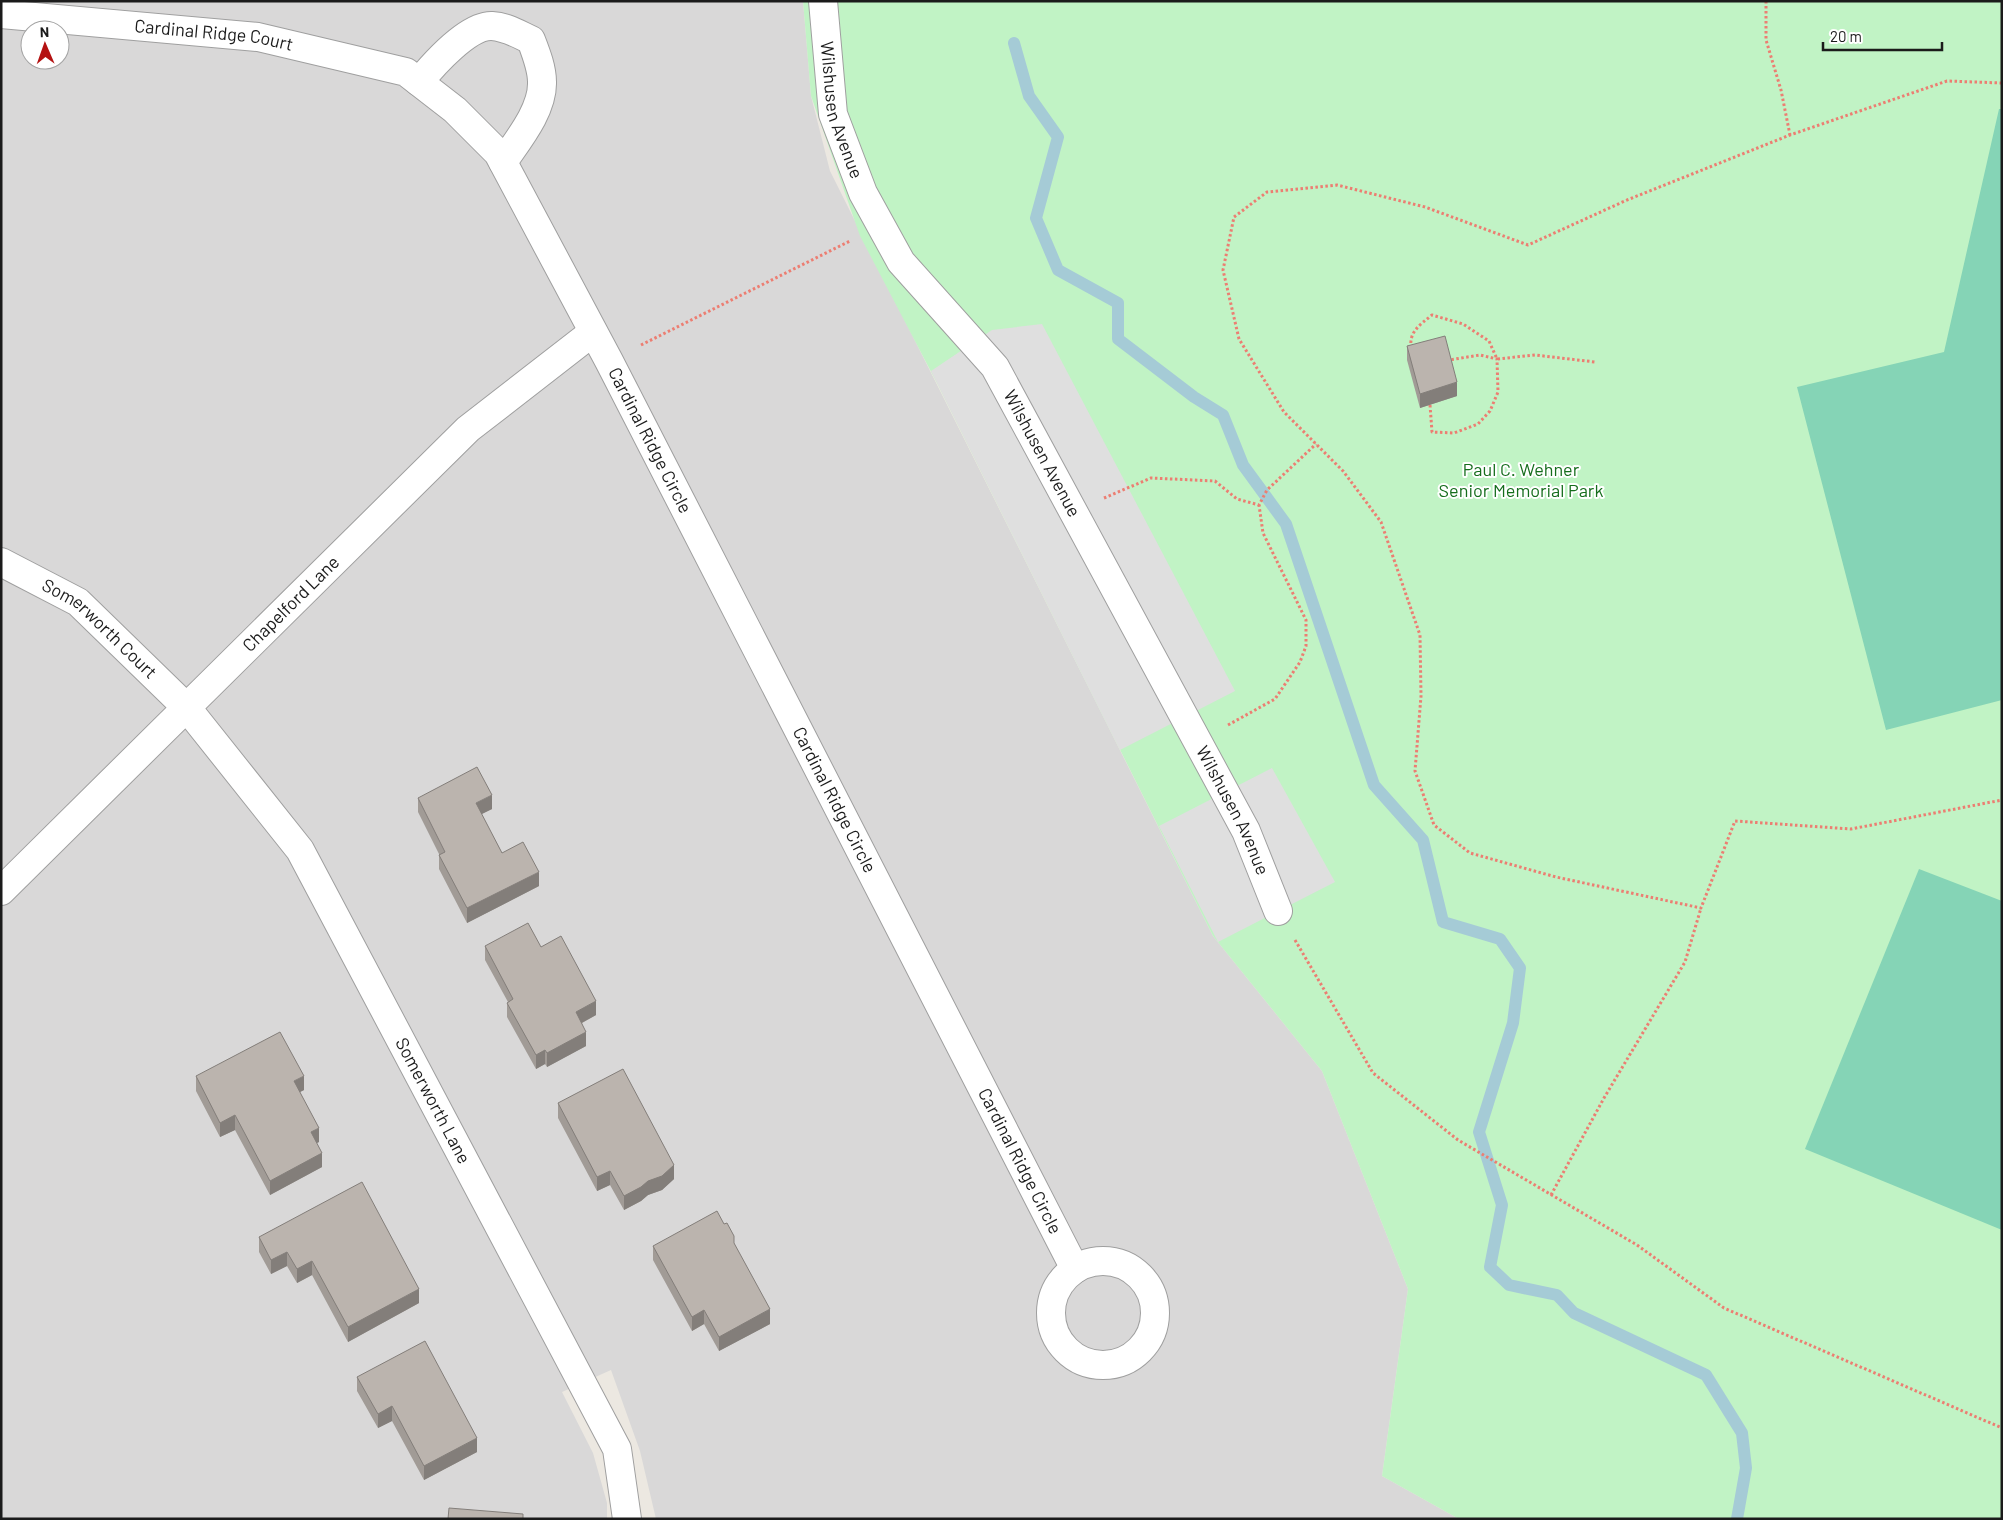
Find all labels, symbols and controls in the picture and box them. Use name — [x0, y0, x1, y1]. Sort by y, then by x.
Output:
street label: Cardinal Ridge Court — [134, 14, 296, 55]
north arrow — [20, 20, 70, 70]
scale bar — [1823, 20, 1942, 52]
text: N — [40, 23, 49, 40]
text: 20 m — [1830, 27, 1862, 45]
street label: Wilshusen Avenue — [817, 40, 868, 181]
street label: Cardinal Ridge Circle — [604, 363, 697, 517]
street label: Wilshusen Avenue — [999, 386, 1086, 520]
park label: Paul C. Wehner Senior Memorial Park — [1439, 458, 1603, 501]
street label: Chapelford Lane — [237, 551, 343, 656]
street label: Somerworth Court — [39, 573, 162, 683]
street label: Cardinal Ridge Circle — [789, 723, 882, 876]
street label: Wilshusen Avenue — [1192, 742, 1274, 878]
street label: Somerworth Lane — [391, 1033, 476, 1167]
street label: Cardinal Ridge Circle — [974, 1084, 1067, 1237]

